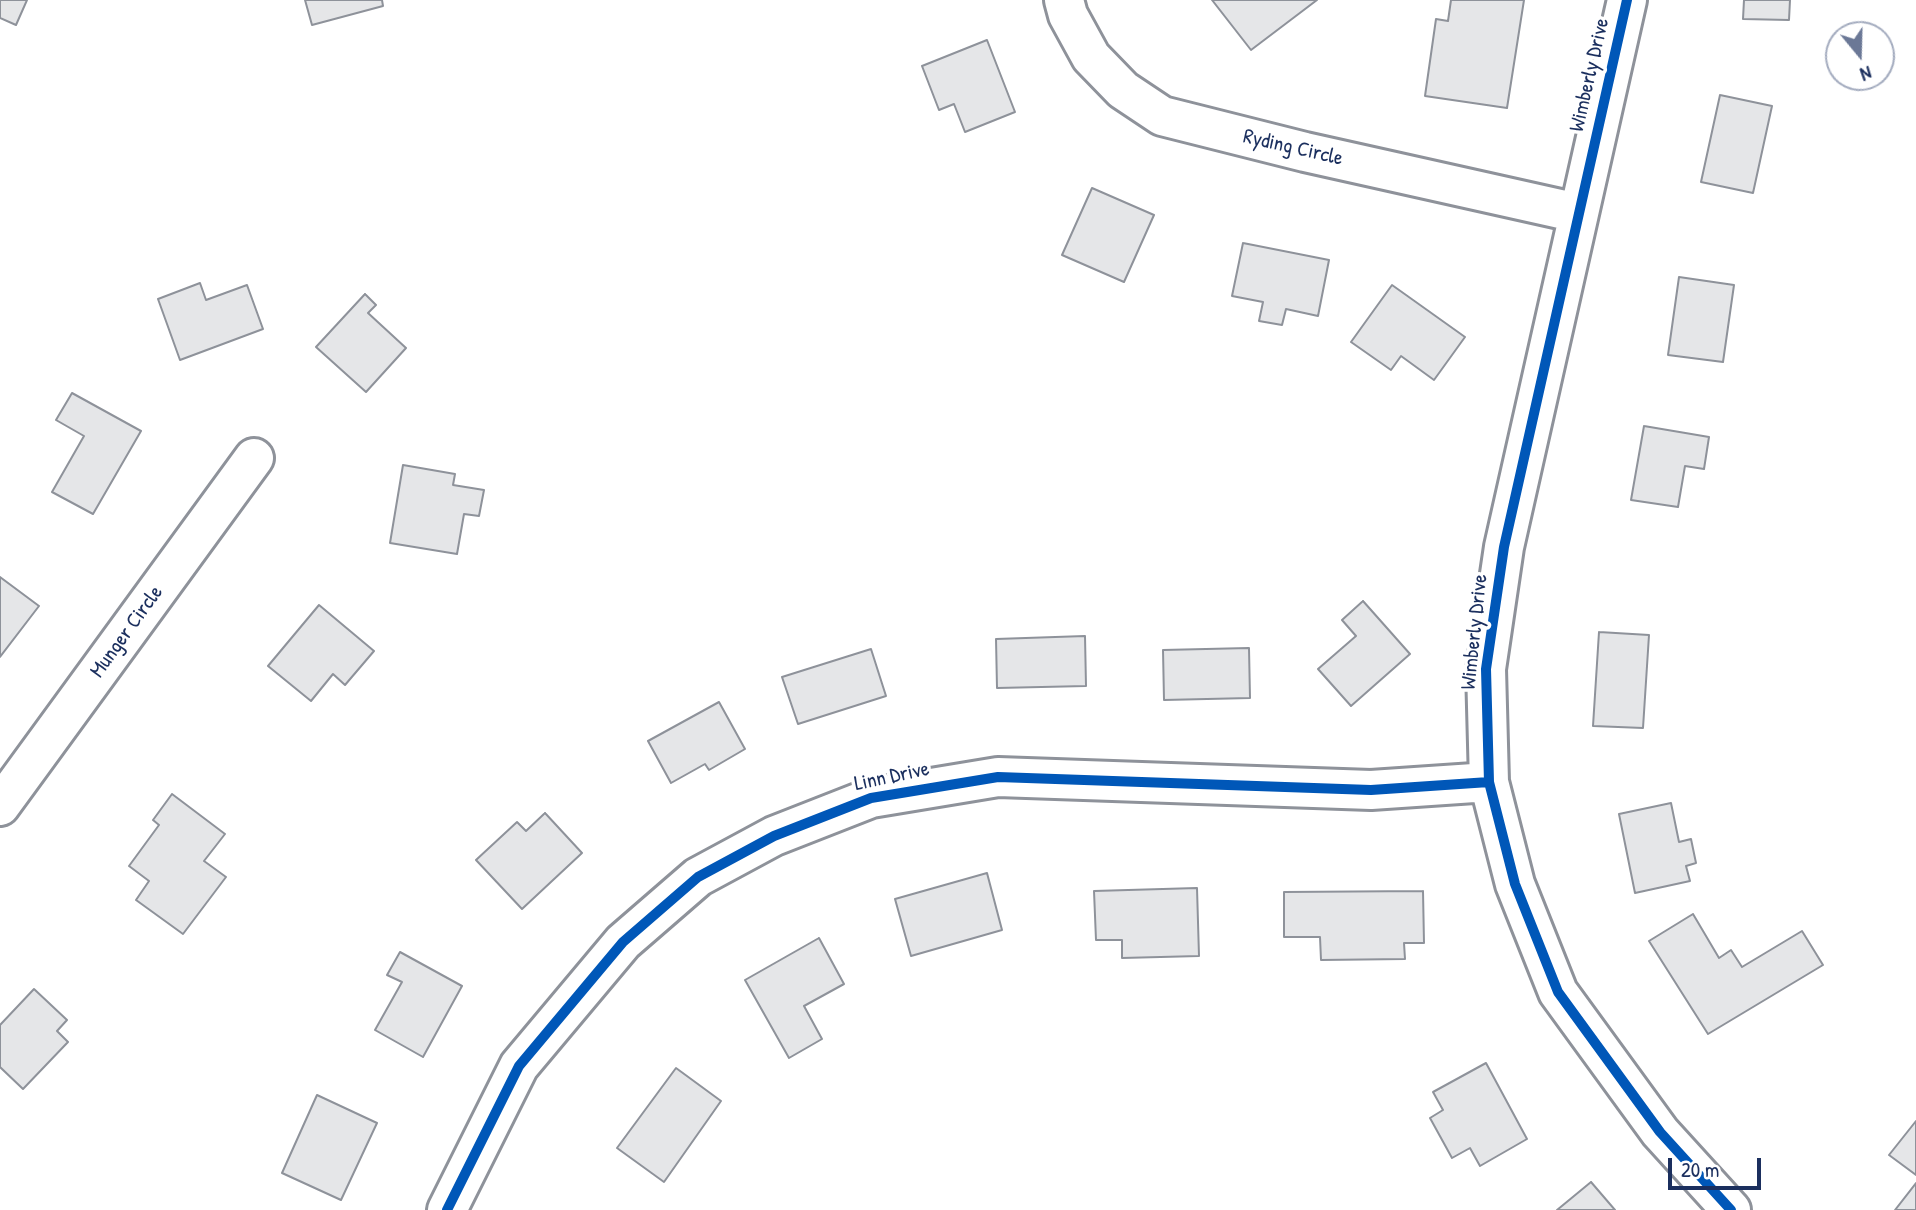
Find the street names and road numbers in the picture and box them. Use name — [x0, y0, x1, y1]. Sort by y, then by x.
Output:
street label: Wimberly Drive — [1565, 16, 1615, 134]
street label: Ryding Circle — [1241, 124, 1345, 172]
street label: Wimberly Drive — [1456, 573, 1494, 691]
street label: Munger Circle — [85, 581, 169, 683]
street label: Linn Drive — [852, 757, 932, 797]

